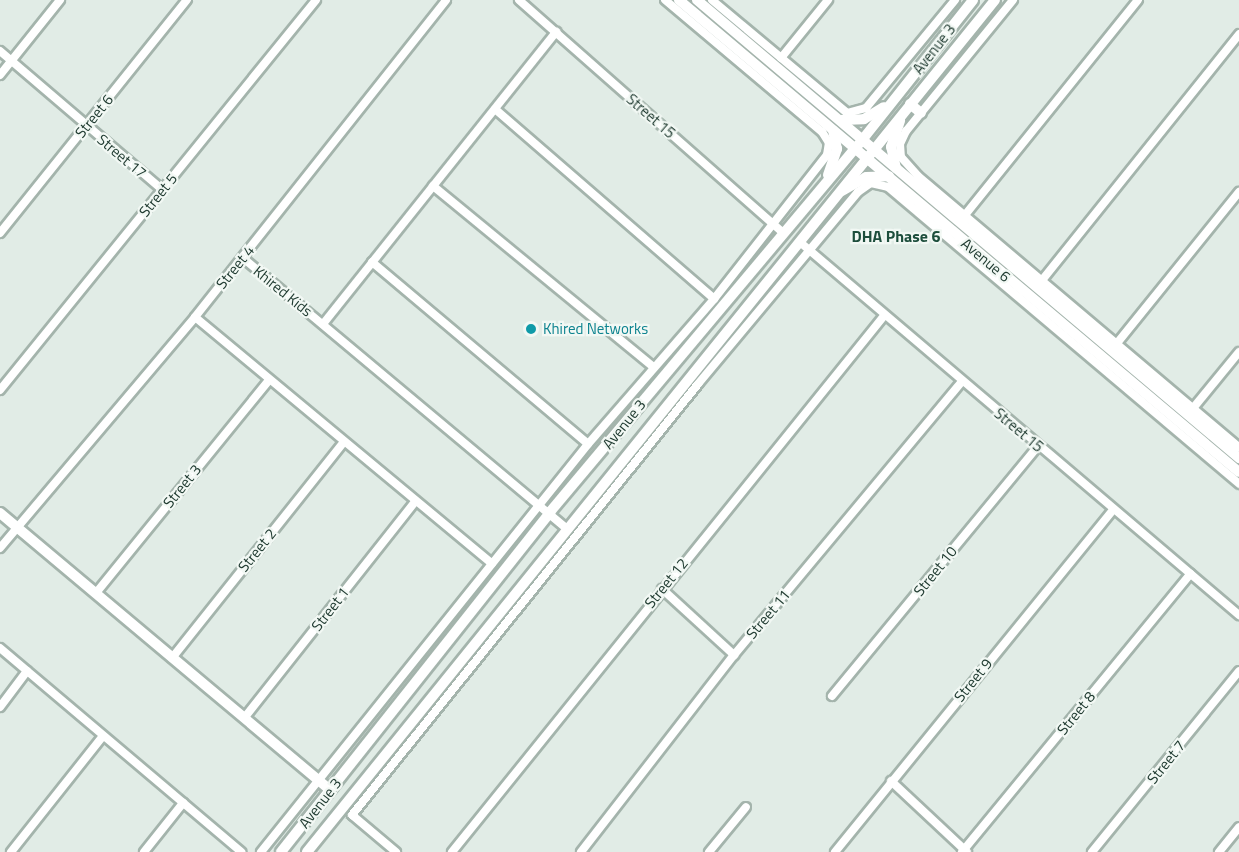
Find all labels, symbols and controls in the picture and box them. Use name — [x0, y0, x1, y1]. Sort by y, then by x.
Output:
street label: Avenue 3 — [909, 20, 959, 78]
street label: Street 15 — [623, 90, 679, 142]
street label: Street 6 — [71, 91, 117, 141]
street label: Street 17 — [94, 130, 150, 182]
street label: Street 5 — [135, 170, 181, 220]
district label: DHA Phase 6 — [852, 226, 940, 246]
street label: Avenue 6 — [958, 234, 1014, 286]
street label: Street 4 — [212, 242, 258, 292]
street label: Khired Kids — [250, 262, 316, 320]
place label: Khired Networks — [543, 320, 648, 338]
marker: Khired Networks — [524, 322, 538, 336]
street label: Avenue 3 — [599, 396, 649, 452]
street label: Street 15 — [991, 404, 1047, 456]
street label: Street 3 — [159, 461, 205, 511]
street label: Street 2 — [234, 525, 280, 575]
street label: Street 10 — [910, 542, 960, 600]
street label: Street 12 — [641, 554, 691, 612]
street label: Street 1 — [307, 584, 353, 634]
street label: Street 11 — [742, 586, 794, 642]
street label: Street 9 — [950, 655, 996, 705]
street label: Street 8 — [1053, 688, 1099, 738]
street label: Street 7 — [1143, 737, 1189, 787]
street label: Avenue 3 — [295, 774, 345, 832]

